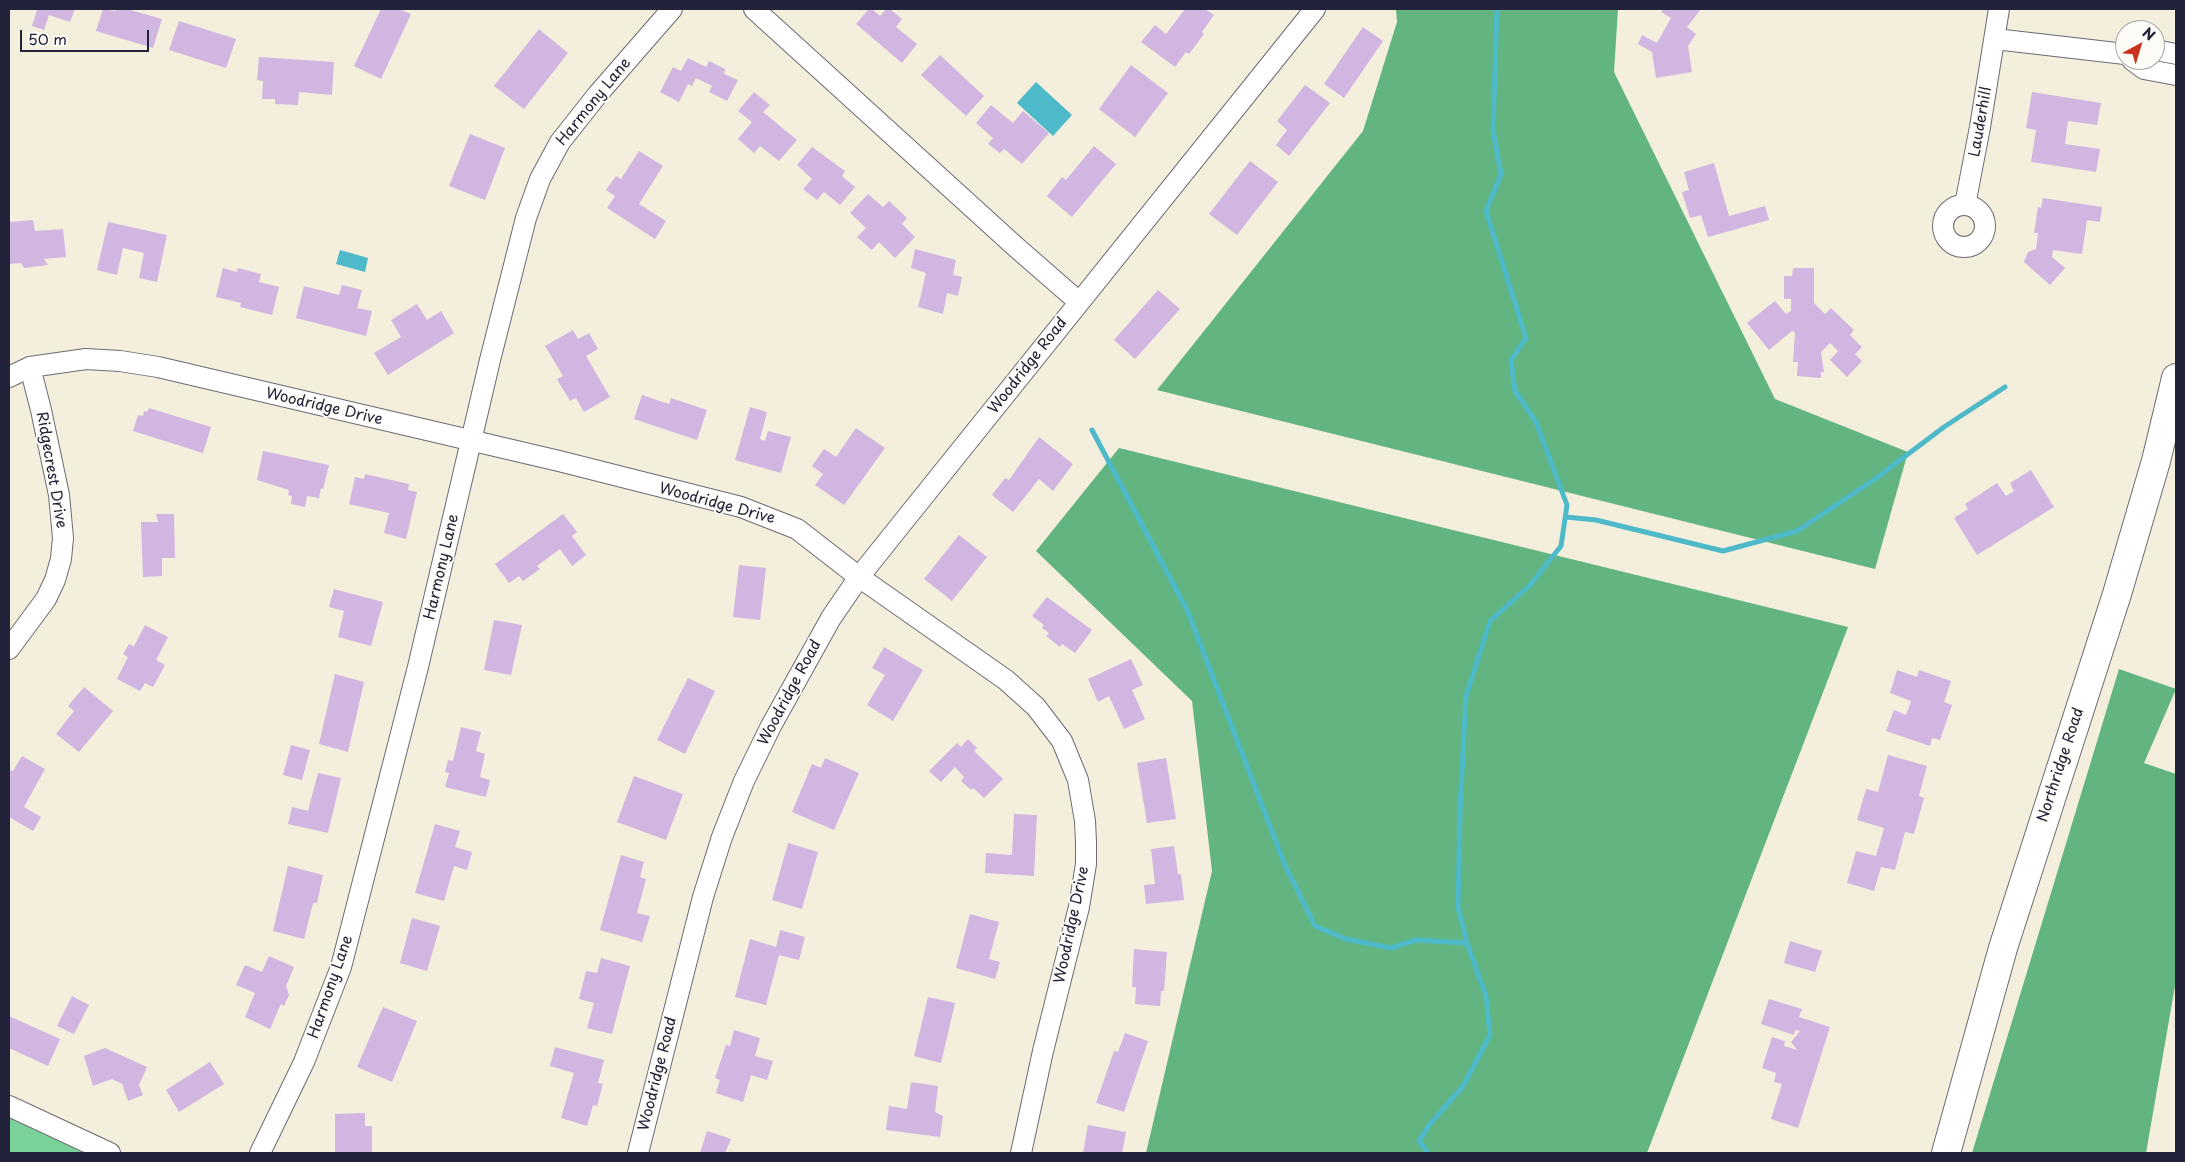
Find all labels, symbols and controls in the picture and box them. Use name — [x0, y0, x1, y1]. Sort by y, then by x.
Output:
scale bar — [22, 20, 151, 52]
north arrow — [2115, 20, 2165, 70]
text: N — [2138, 22, 2160, 45]
text: 50 m — [28, 27, 67, 50]
street label: Harmony Lane — [553, 54, 635, 150]
street label: Lauderhill — [1966, 86, 1996, 158]
street label: Woodridge Road — [985, 314, 1071, 418]
street label: Woodridge Drive — [264, 385, 384, 429]
street label: Ridgecrest Drive — [32, 410, 70, 530]
street label: Woodridge Drive — [657, 480, 777, 528]
street label: Harmony Lane — [421, 512, 463, 622]
street label: Woodridge Road — [755, 637, 825, 749]
street label: Northridge Road — [2034, 706, 2088, 824]
street label: Woodridge Drive — [1051, 865, 1093, 985]
street label: Harmony Lane — [305, 933, 357, 1041]
street label: Woodridge Road — [635, 1015, 681, 1133]

